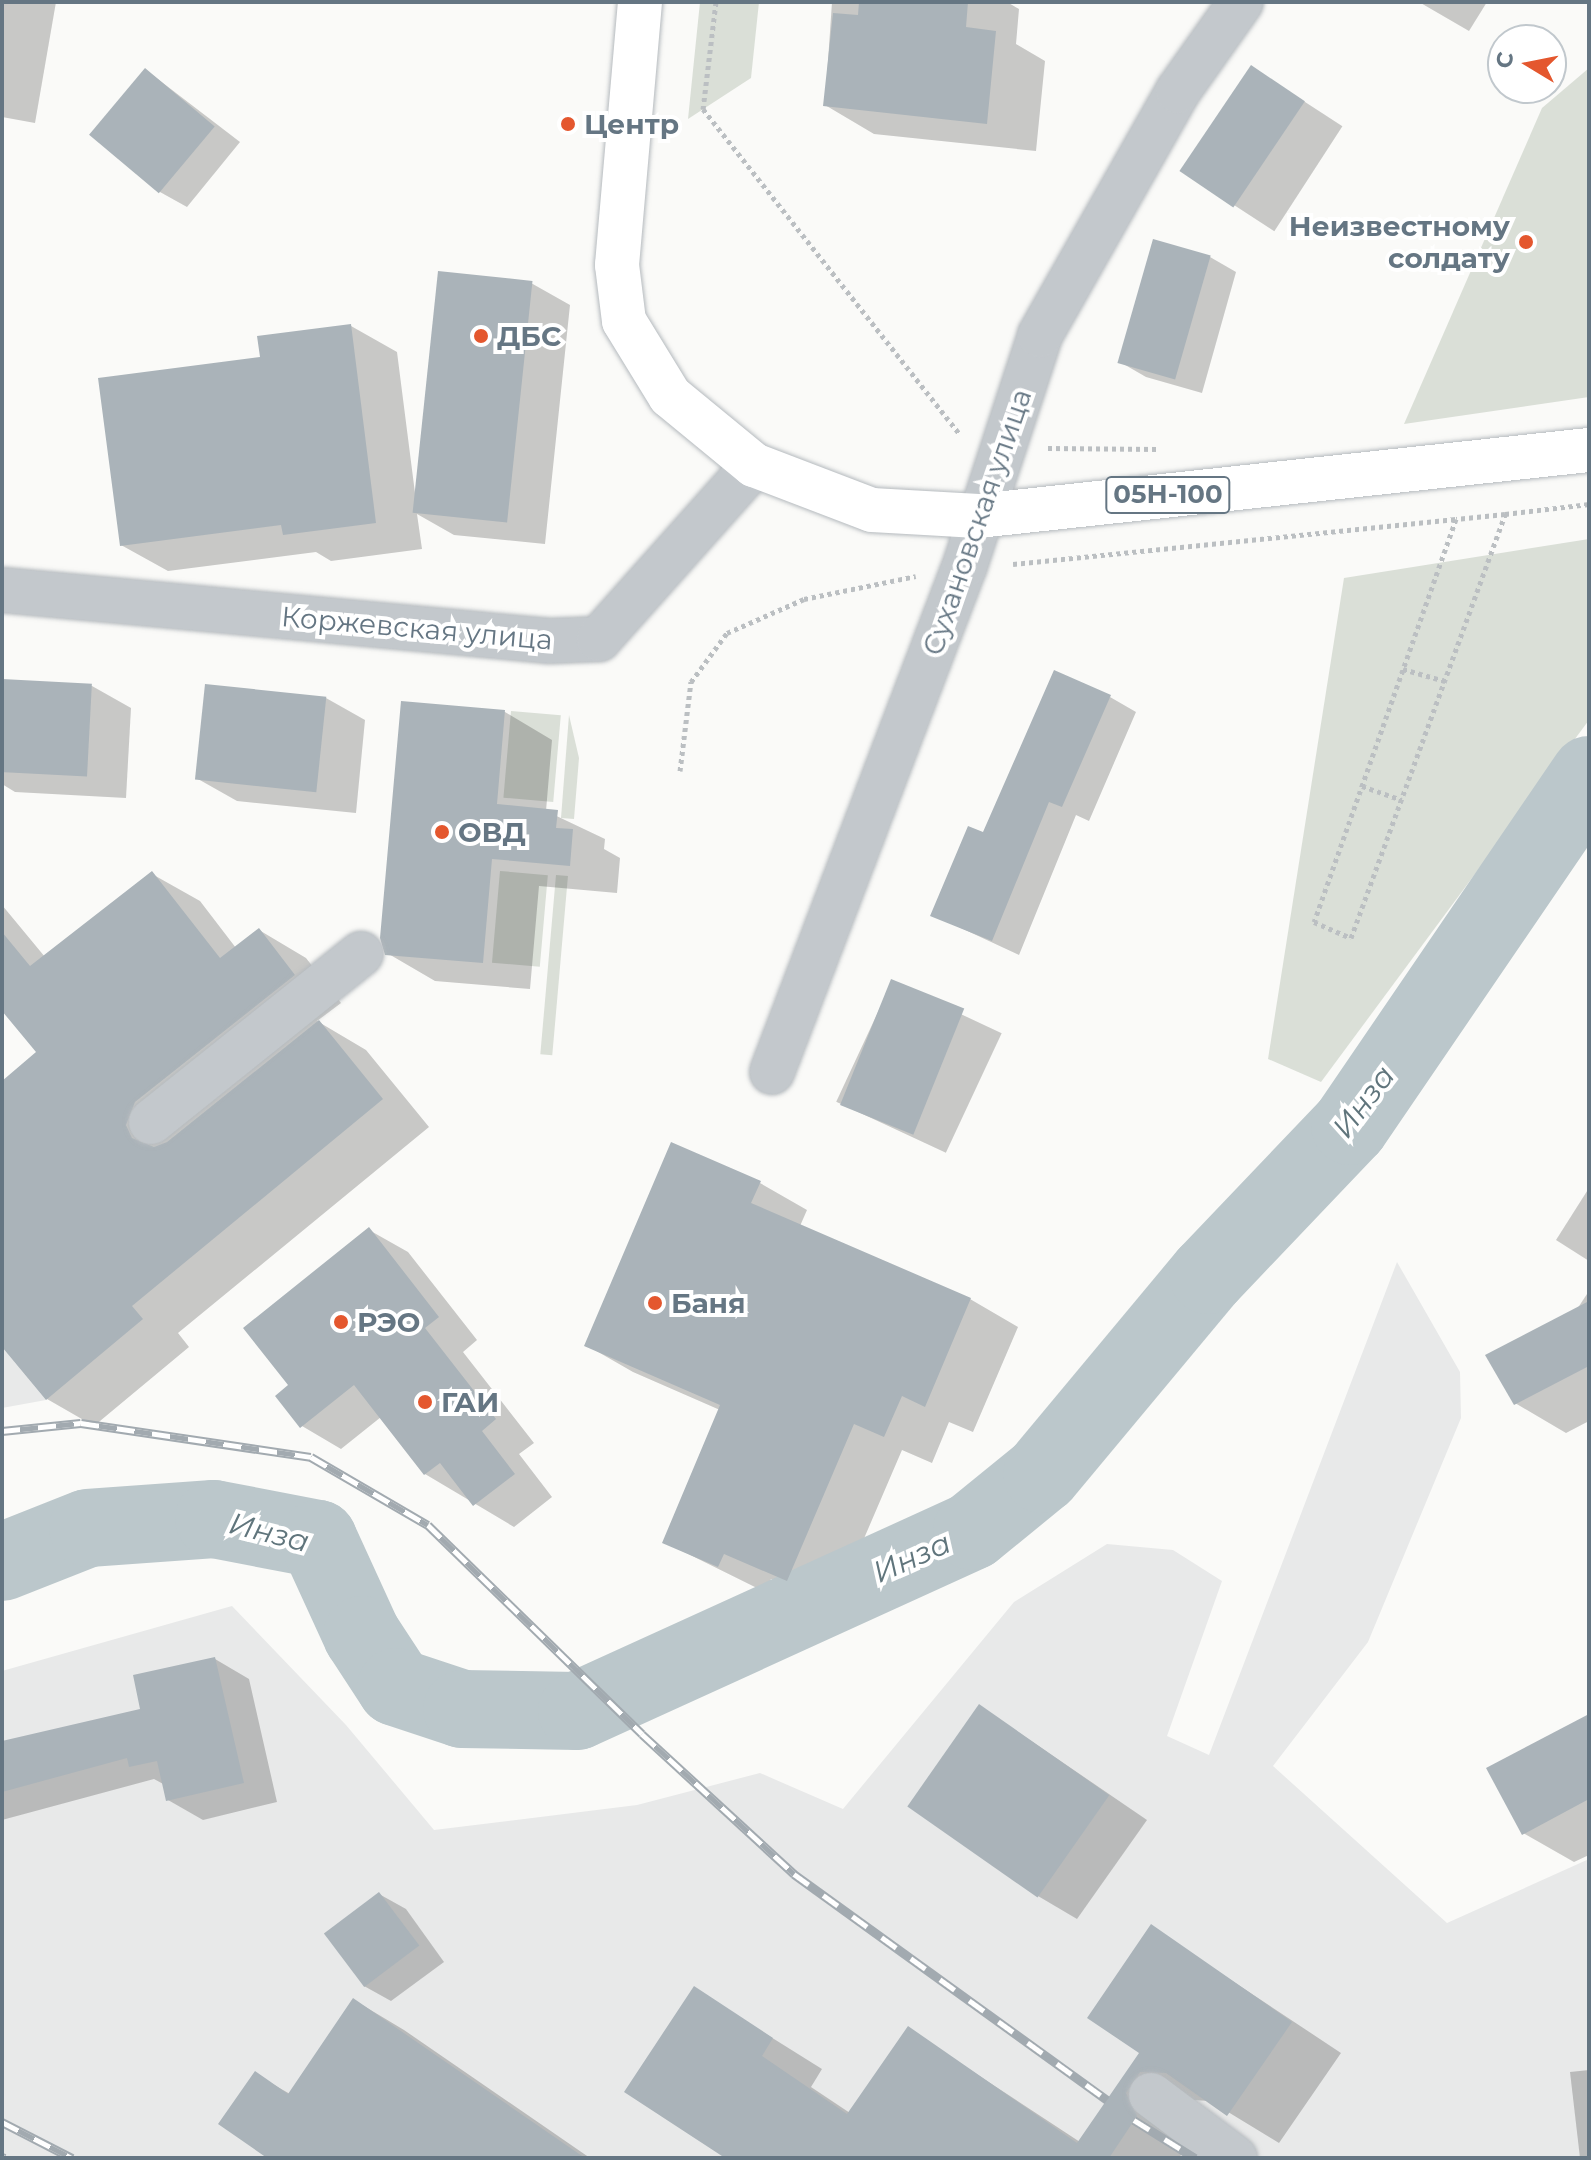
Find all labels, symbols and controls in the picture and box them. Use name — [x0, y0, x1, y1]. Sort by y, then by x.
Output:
north arrow — [1487, 24, 1567, 104]
text: С — [1490, 50, 1520, 70]
place label: Центр — [584, 107, 679, 141]
marker: Центр — [559, 115, 577, 133]
place label: Неизвестному солдату — [1289, 209, 1510, 275]
marker: Неизвестному солдату — [1517, 233, 1535, 251]
place label: ДБС — [497, 319, 561, 353]
marker: ДБС — [472, 327, 490, 345]
street label: Сухановская улица — [916, 384, 1038, 660]
road number: 05Н-100 — [1104, 473, 1232, 517]
street label: Коржевская улица — [280, 599, 554, 657]
place label: ОВД — [458, 815, 526, 849]
marker: ОВД — [433, 823, 451, 841]
water label: Инза — [1325, 1059, 1403, 1145]
place label: Баня — [671, 1286, 746, 1320]
marker: Баня — [646, 1294, 664, 1312]
place label: РЭО — [357, 1305, 420, 1339]
marker: РЭО — [332, 1313, 350, 1331]
place label: ГАИ — [441, 1385, 499, 1419]
marker: ГАИ — [416, 1393, 434, 1411]
water label: Инза — [225, 1506, 313, 1560]
water label: Инза — [868, 1525, 956, 1591]

